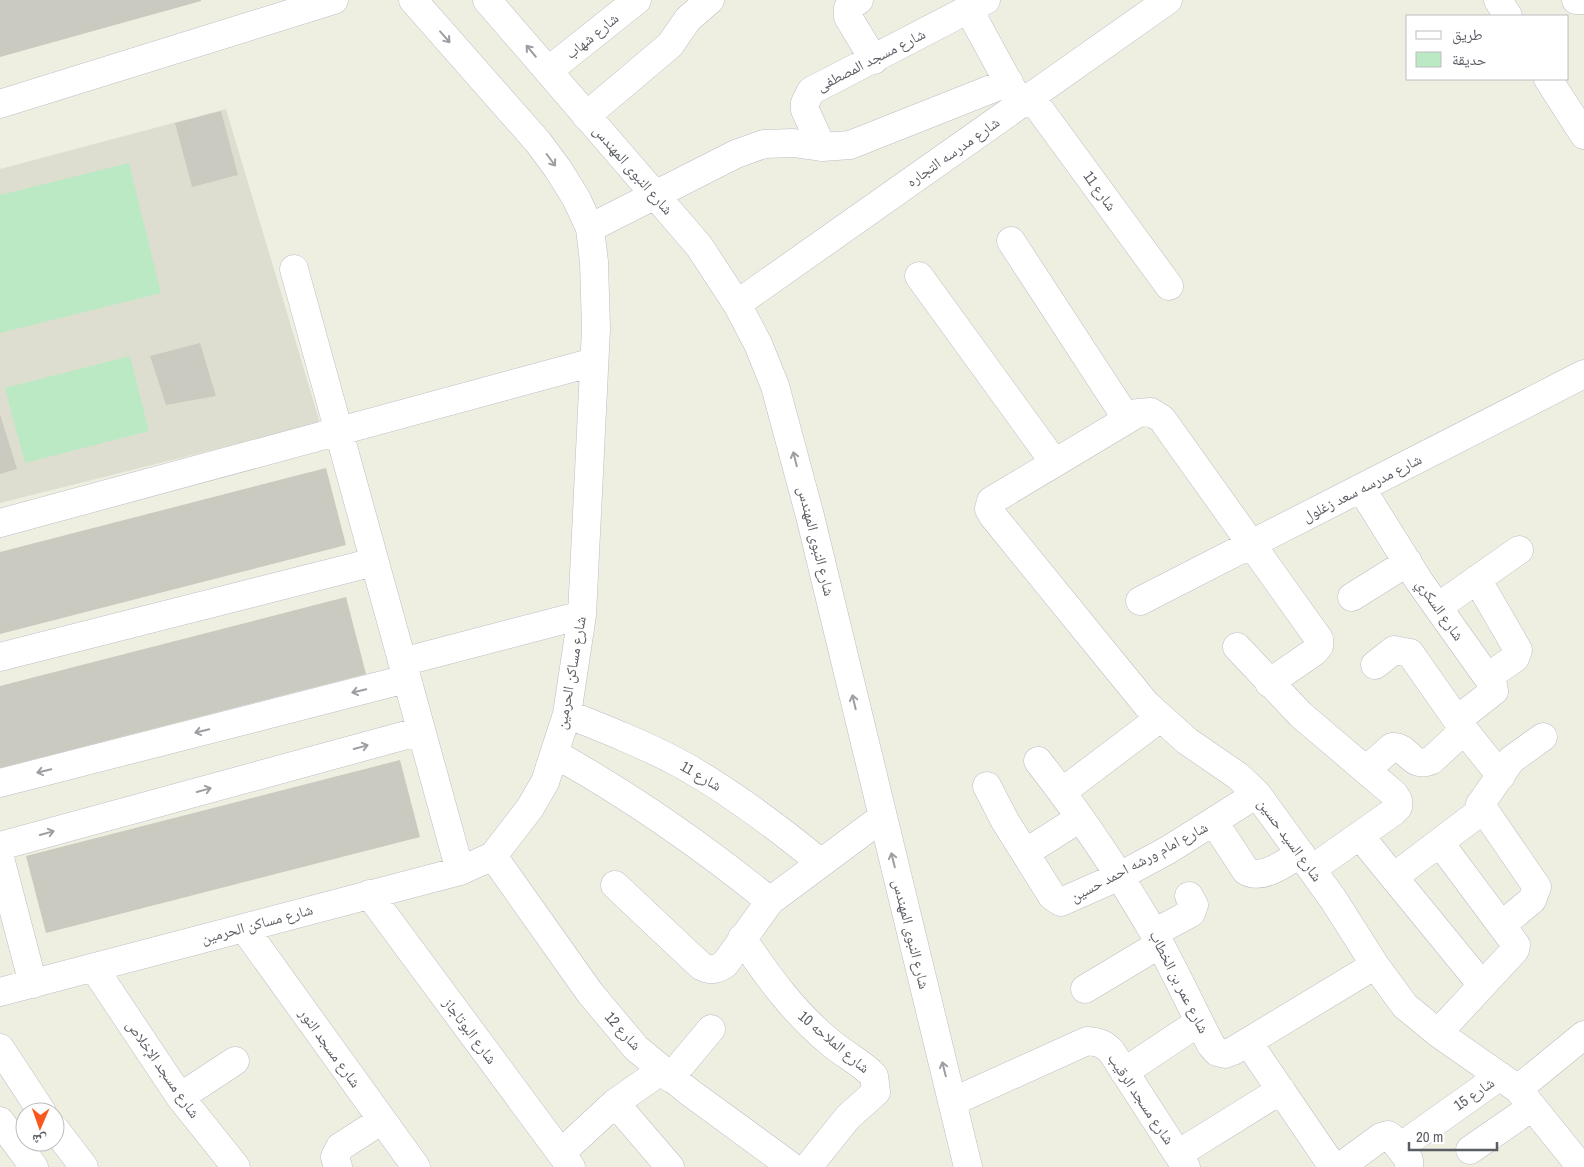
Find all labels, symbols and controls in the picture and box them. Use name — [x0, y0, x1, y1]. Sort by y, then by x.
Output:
street label: شارع شهاب — [561, 8, 623, 64]
legend — [1406, 15, 1569, 80]
street label: شارع مسجد المصطفى — [813, 23, 929, 96]
text: طريق — [1452, 24, 1483, 45]
one-way arrow — [439, 30, 451, 43]
one-way arrow — [526, 45, 537, 58]
text: حديقة — [1452, 49, 1487, 70]
street label: شارع مدرسه التجاره — [902, 111, 1004, 192]
street label: شارع النبوى المهندس — [589, 120, 678, 219]
one-way arrow — [546, 153, 556, 167]
street label: شارع 11 — [1079, 166, 1122, 215]
street label: شارع مدرسه سعد زغلول — [1298, 448, 1425, 527]
one-way arrow — [790, 452, 799, 468]
street label: شارع النبوى المهندس — [793, 484, 840, 598]
street label: شارع السكري — [1410, 575, 1469, 646]
street label: شارع مساكن الحرمين — [550, 614, 591, 731]
one-way arrow — [352, 687, 368, 696]
one-way arrow — [849, 694, 858, 710]
one-way arrow — [194, 727, 210, 736]
one-way arrow — [352, 742, 368, 752]
street label: شارع 11 — [677, 755, 726, 796]
one-way arrow — [37, 767, 53, 777]
one-way arrow — [195, 785, 211, 794]
street label: شارع السيد حسين — [1253, 794, 1328, 886]
street label: شارع امام ورشه احمد حسين — [1066, 816, 1211, 907]
one-way arrow — [39, 828, 55, 837]
one-way arrow — [888, 852, 897, 868]
street label: شارع النبوى المهندس — [888, 877, 935, 991]
street label: شارع مساكن الحرمين — [199, 898, 315, 949]
street label: شارع عمر بن الخطاب — [1144, 927, 1215, 1037]
street label: شارع البوتاجاز — [438, 992, 502, 1068]
street label: شارع مسجد النور — [294, 1003, 366, 1092]
street label: شارع الملاحه 10 — [794, 1005, 875, 1078]
street label: شارع 12 — [600, 1007, 647, 1055]
street label: شارع مسجد الإخلاص — [122, 1015, 205, 1122]
street label: شارع مسجد الرقيب — [1103, 1049, 1180, 1149]
one-way arrow — [939, 1061, 948, 1077]
street label: شارع 15 — [1449, 1072, 1499, 1115]
north arrow — [15, 1102, 65, 1152]
scale bar — [1409, 1120, 1496, 1152]
text: 20 m — [1416, 1126, 1443, 1147]
text: ش — [32, 1131, 47, 1149]

